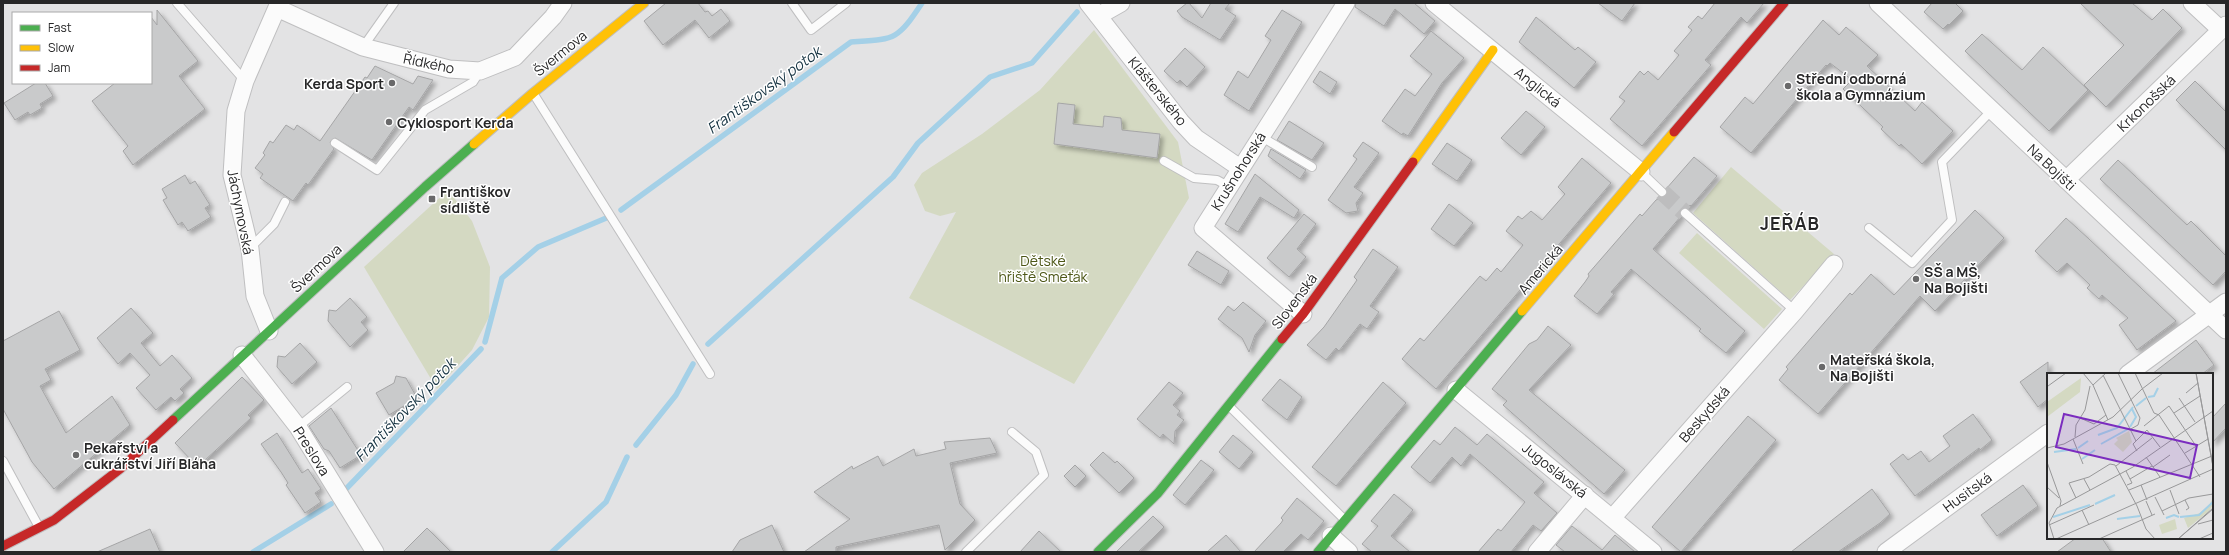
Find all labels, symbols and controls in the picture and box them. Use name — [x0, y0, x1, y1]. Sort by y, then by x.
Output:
legend — [12, 12, 152, 84]
text: Fast — [48, 19, 72, 36]
street label: Švermova — [530, 26, 590, 80]
text: Slow — [48, 39, 74, 56]
water label: Františkovský potok — [703, 40, 827, 139]
street label: Řídkého — [402, 48, 456, 78]
street label: Klášterského — [1124, 52, 1192, 130]
text: Jam — [48, 59, 70, 76]
street label: Anglická — [1511, 62, 1565, 112]
place label: Střední odborná škola a Gymnázium — [1796, 69, 1926, 104]
street label: Krkonošská — [2113, 70, 2179, 136]
place label: Kerda Sport — [304, 74, 384, 93]
marker: Kerda Sport — [387, 78, 397, 88]
marker: Střední odborná škola a Gymnázium — [1783, 81, 1793, 91]
place label: Cyklosport Kerda — [397, 113, 514, 132]
marker: Cyklosport Kerda — [384, 117, 394, 127]
street label: Krušnohorská — [1206, 128, 1270, 214]
street label: Na Bojišti — [2024, 140, 2080, 194]
street label: Jáchymovská — [223, 168, 259, 256]
place label: Františkov sídliště — [440, 182, 511, 217]
marker: Františkov sídliště — [427, 194, 437, 204]
district label: JEŘÁB — [1760, 211, 1820, 235]
street label: Švermova — [286, 240, 346, 296]
street label: Americká — [1514, 240, 1566, 298]
park label: Dětské hřiště Smeťák — [998, 251, 1089, 286]
place label: SŠ a MŠ, Na Bojišti — [1924, 262, 1988, 297]
street label: Slovenská — [1267, 269, 1321, 333]
marker: SŠ a MŠ, Na Bojišti — [1911, 274, 1921, 284]
place label: Mateřská škola, Na Bojišti — [1830, 350, 1935, 385]
water label: Františkovský potok — [350, 352, 462, 466]
marker: Mateřská škola, Na Bojišti — [1817, 362, 1827, 372]
inset map — [2047, 373, 2213, 539]
street label: Beskydská — [1674, 382, 1734, 446]
street label: Preslova — [289, 423, 335, 479]
place label: Pekařství a cukrářství Jiří Bláha — [84, 438, 216, 473]
street label: Jugoslávská — [1519, 438, 1591, 502]
marker: Pekařství a cukrářství Jiří Bláha — [71, 450, 81, 460]
street label: Husitská — [1939, 468, 1995, 516]

